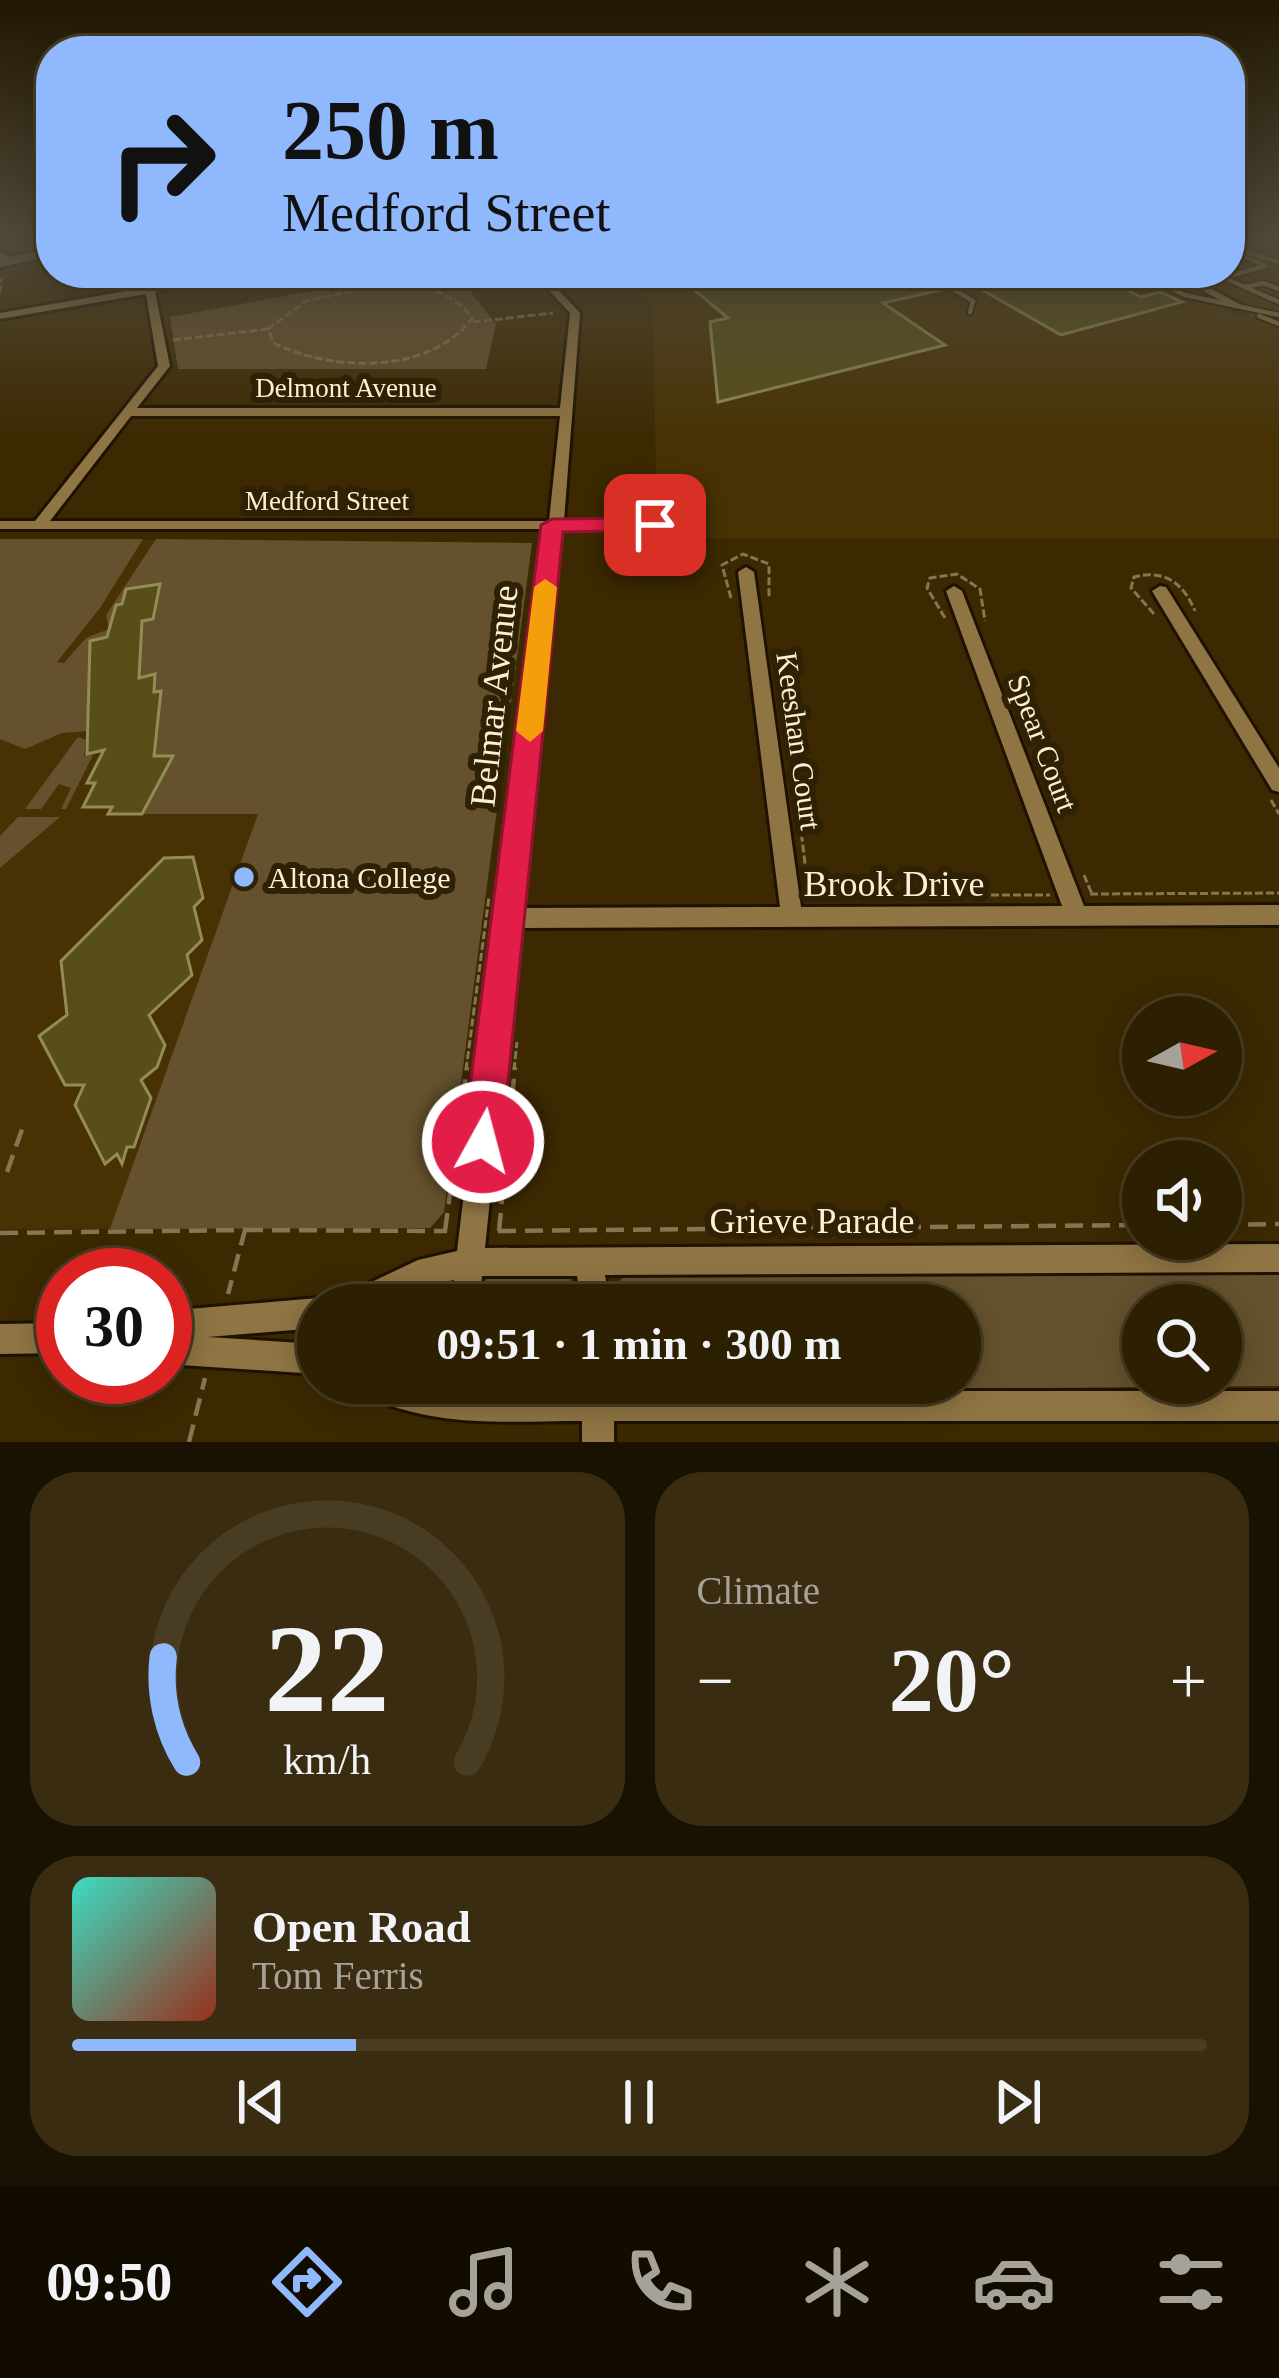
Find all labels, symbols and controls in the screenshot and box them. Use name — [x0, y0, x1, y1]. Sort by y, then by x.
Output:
icon: right — [84, 84, 240, 240]
text: 250 m — [282, 84, 499, 177]
text: Medford Street — [282, 183, 610, 243]
street label: Delmont Avenue — [255, 373, 437, 403]
pin — [604, 474, 706, 576]
street label: Medford Street — [245, 486, 410, 516]
icon: arrive — [622, 492, 688, 558]
street label: Belmar Avenue — [462, 583, 526, 809]
street label: Keeshan Court — [770, 650, 828, 833]
street label: Spear Court — [1002, 670, 1084, 817]
place label: Altona College — [268, 861, 450, 894]
marker: Altona College — [231, 864, 257, 890]
street label: Brook Drive — [804, 864, 984, 904]
north arrow — [1122, 996, 1242, 1116]
map controls — [1122, 996, 1242, 1404]
position arrow — [420, 1079, 546, 1205]
button: sound — [1122, 1140, 1242, 1260]
street label: Grieve Parade — [710, 1201, 914, 1241]
speed limit sign: 30 — [36, 1248, 192, 1404]
button: search — [1122, 1284, 1242, 1404]
text: 09:51 · 1 min · 300 m — [437, 1319, 842, 1369]
text: Climate — [697, 1569, 820, 1612]
text: 22 — [265, 1600, 390, 1738]
text: 20° — [889, 1631, 1015, 1730]
text: − — [697, 1644, 734, 1717]
text: + — [1170, 1644, 1207, 1717]
text: km/h — [283, 1736, 371, 1783]
text: Open Road — [252, 1902, 471, 1952]
text: Tom Ferris — [252, 1954, 424, 1997]
icon: previous — [228, 2069, 294, 2135]
icon: pause — [606, 2069, 672, 2135]
icon: next — [985, 2069, 1051, 2135]
icon: directions — [265, 2240, 349, 2324]
icon: music — [442, 2240, 526, 2324]
icon: phone — [618, 2240, 702, 2324]
icon: climate — [795, 2240, 879, 2324]
icon: car — [972, 2240, 1056, 2324]
icon: filters — [1149, 2240, 1233, 2324]
text: 09:50 — [46, 2252, 172, 2312]

